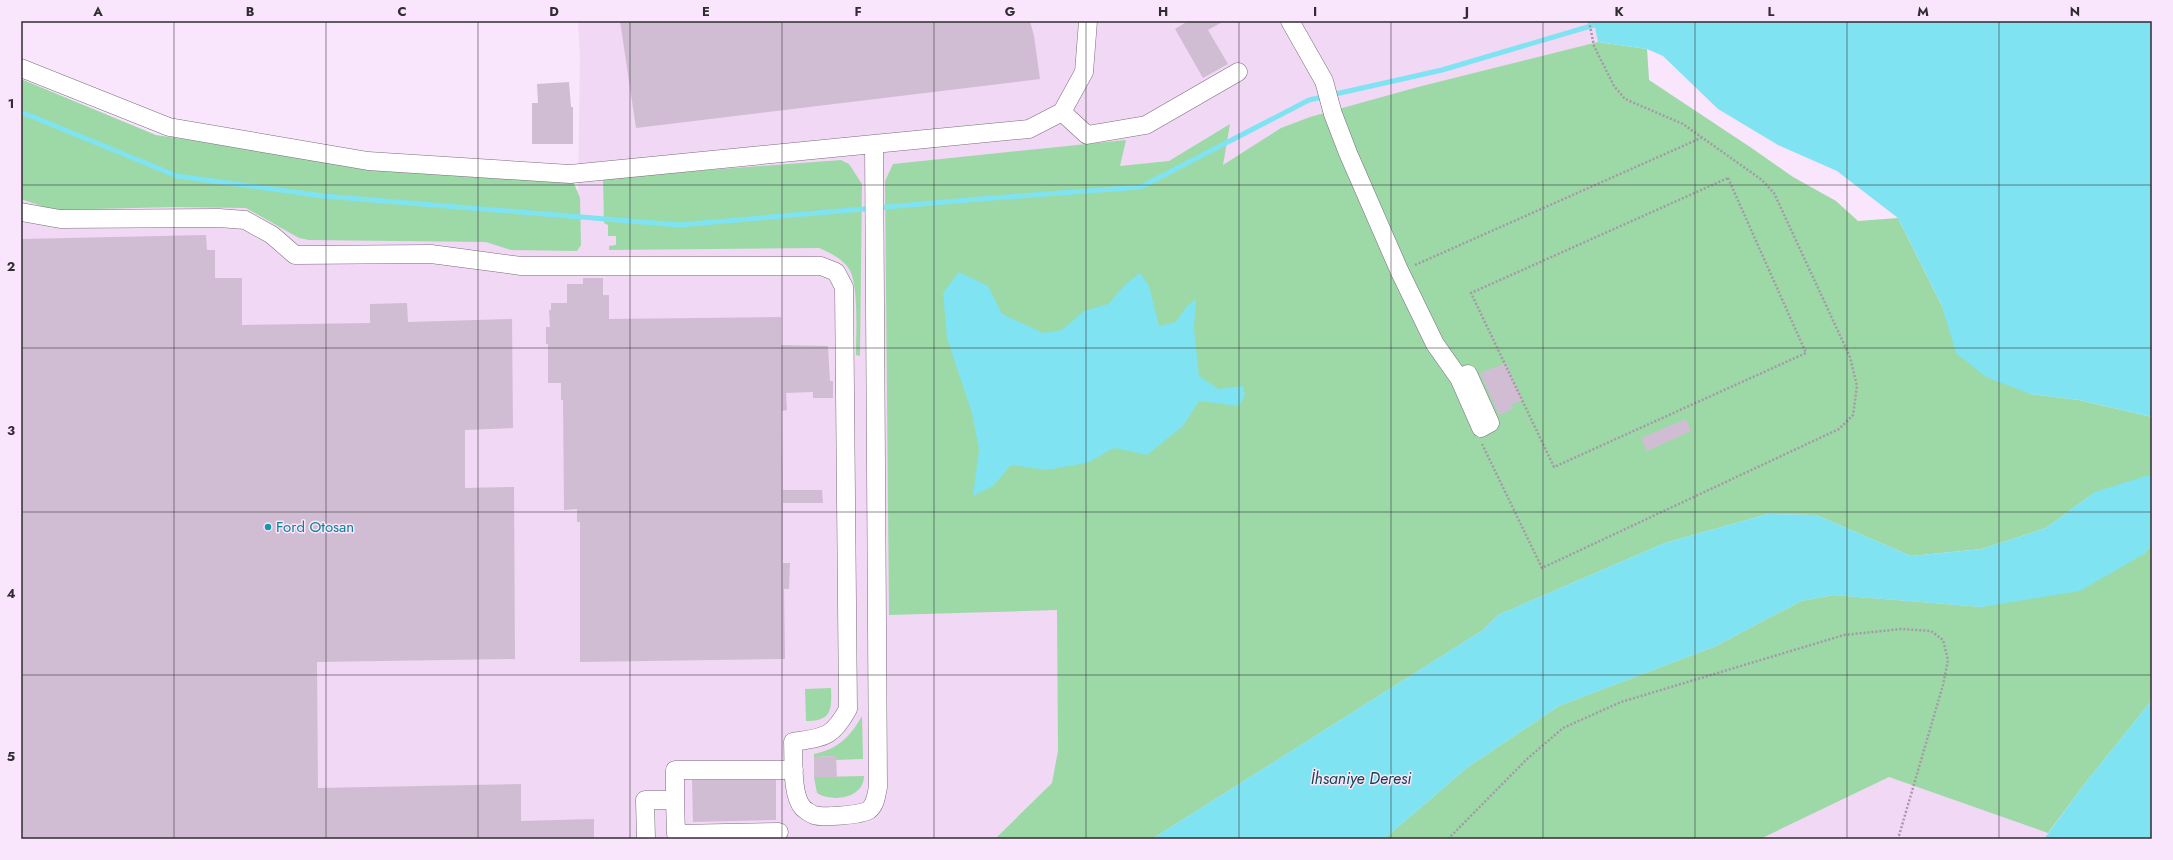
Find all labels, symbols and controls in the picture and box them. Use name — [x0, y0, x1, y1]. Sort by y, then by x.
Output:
text: A — [92, 2, 103, 21]
text: B — [246, 2, 255, 21]
text: C — [397, 2, 407, 21]
text: D — [549, 2, 559, 21]
text: E — [702, 2, 710, 21]
text: F — [854, 2, 862, 21]
text: G — [1005, 2, 1016, 21]
text: H — [1158, 2, 1168, 21]
text: I — [1313, 2, 1317, 21]
text: J — [1462, 2, 1469, 21]
text: K — [1614, 2, 1624, 21]
text: L — [1768, 2, 1775, 21]
text: M — [1917, 2, 1929, 21]
text: N — [2070, 2, 2080, 21]
text: 1 — [8, 94, 14, 113]
text: 2 — [7, 257, 15, 276]
text: 3 — [7, 421, 15, 440]
place label: Ford Otosan — [276, 516, 354, 538]
marker: Ford Otosan — [263, 522, 273, 532]
text: 4 — [6, 584, 16, 603]
text: 5 — [7, 747, 15, 766]
water label: İhsaniye Deresi — [1311, 767, 1412, 790]

